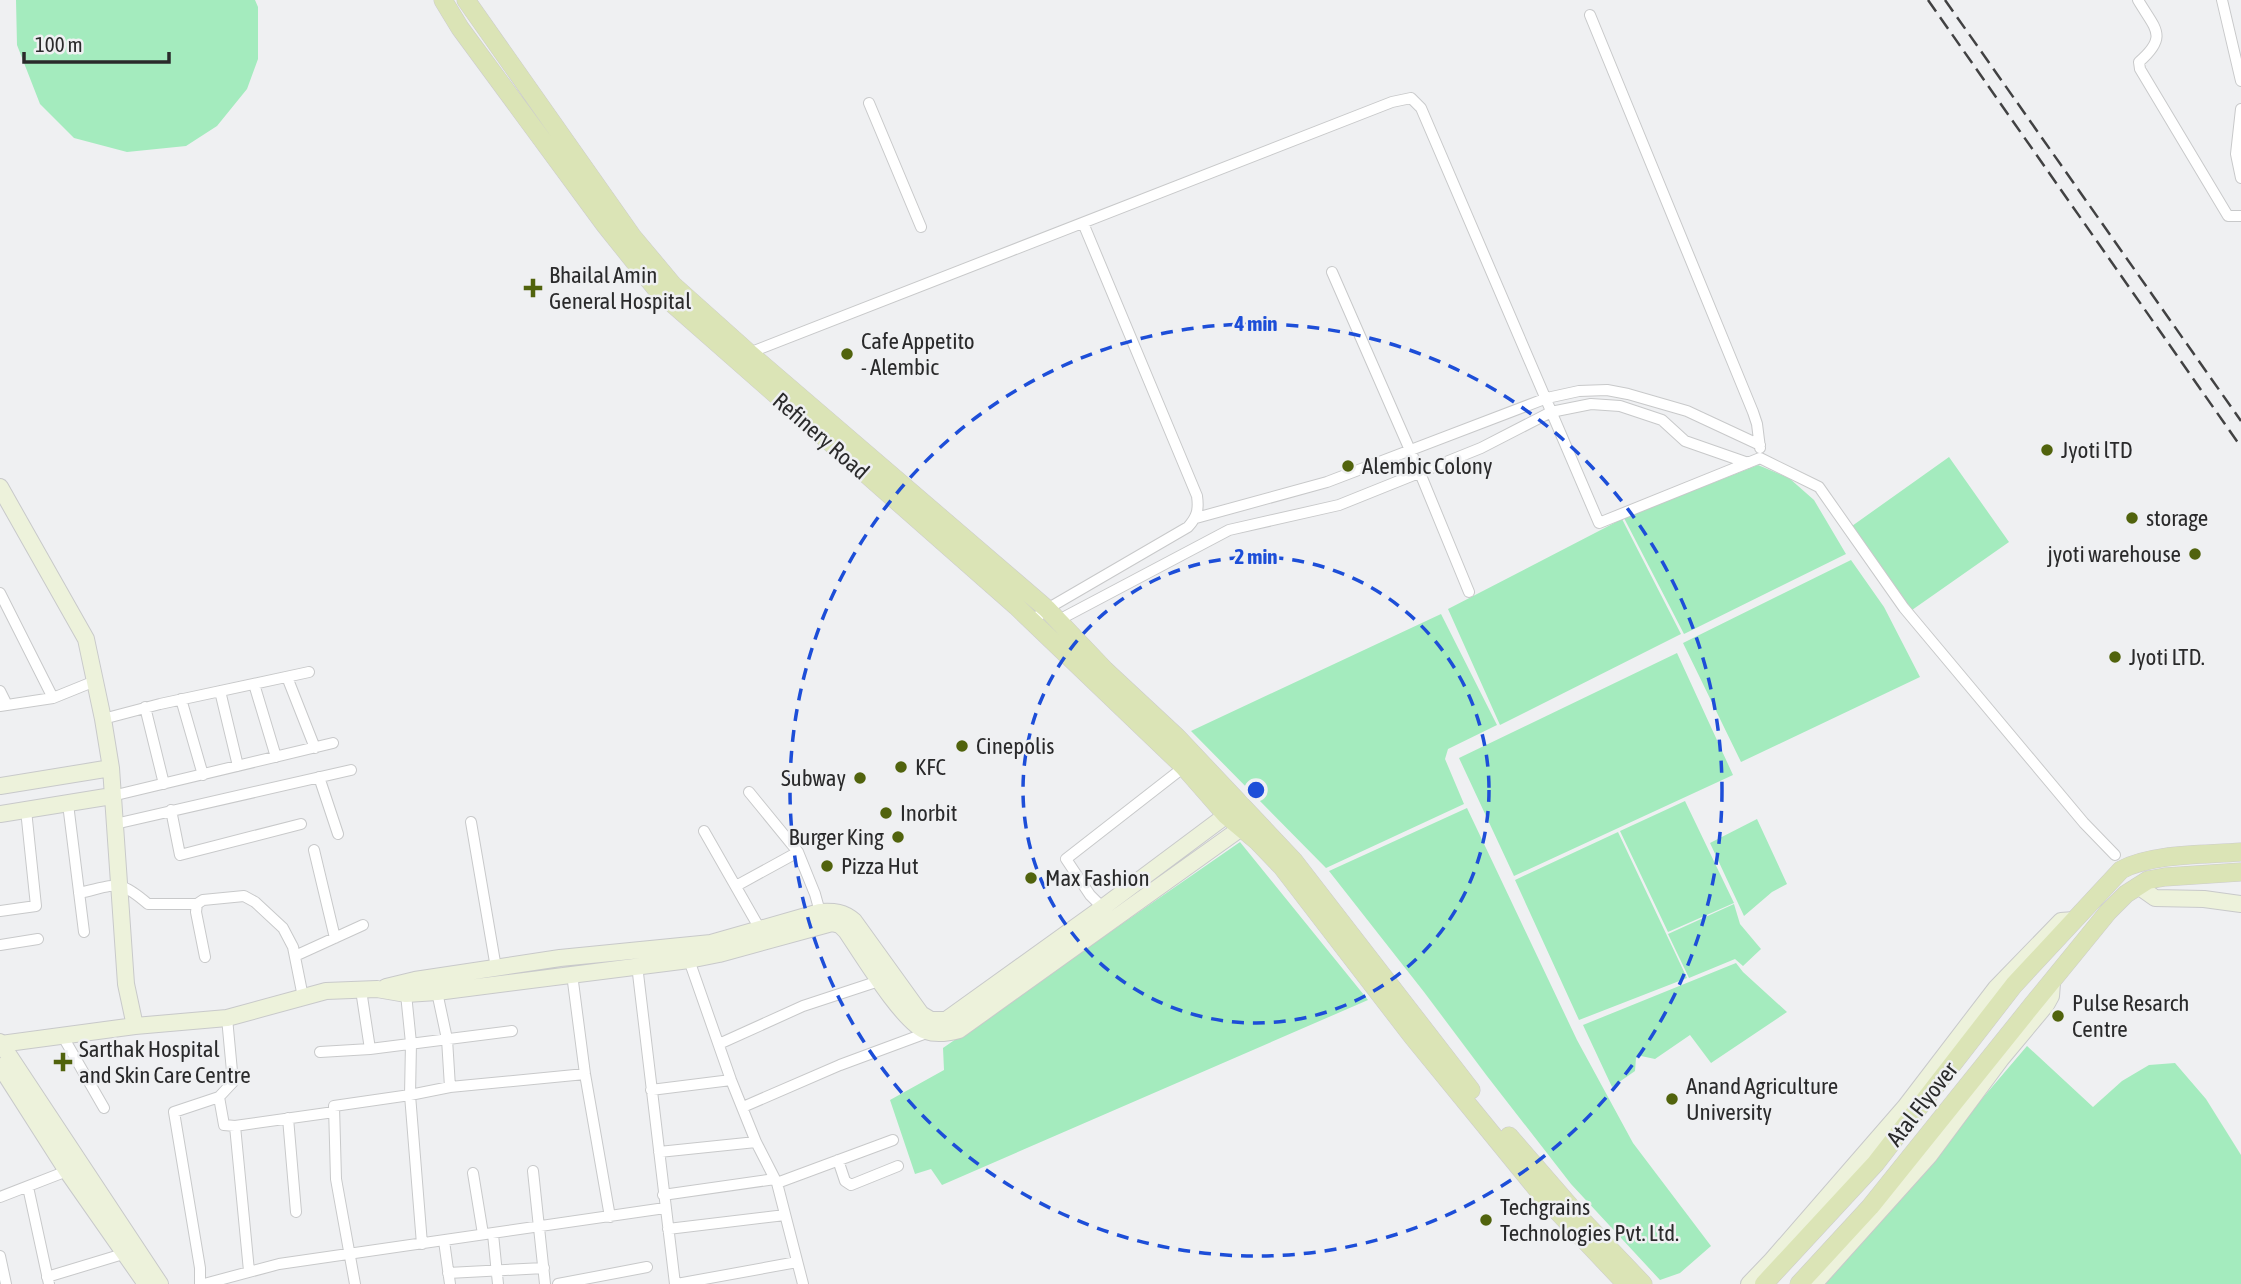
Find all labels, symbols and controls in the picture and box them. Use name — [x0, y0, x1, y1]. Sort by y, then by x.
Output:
scale bar — [24, 21, 170, 65]
text: 100 m — [35, 32, 83, 56]
place label: Bhailal Amin General Hospital — [549, 262, 691, 314]
marker: Bhailal Amin General Hospital — [523, 278, 543, 298]
text: 4 min — [1234, 311, 1277, 335]
place label: Cafe Appetito - Alembic — [861, 328, 975, 380]
marker: Cafe Appetito - Alembic — [839, 346, 855, 362]
street label: Refinery Road — [768, 387, 874, 485]
place label: Jyoti lTD — [2061, 437, 2133, 463]
marker: Jyoti lTD — [2039, 442, 2055, 458]
place label: Alembic Colony — [1362, 453, 1492, 479]
marker: Alembic Colony — [1340, 458, 1356, 474]
place label: storage — [2146, 505, 2208, 531]
marker: storage — [2124, 510, 2140, 526]
place label: jyoti warehouse — [2047, 541, 2181, 567]
text: 2 min — [1235, 544, 1277, 568]
marker: jyoti warehouse — [2187, 546, 2203, 562]
place label: Jyoti LTD. — [2129, 644, 2205, 670]
marker: Jyoti LTD. — [2107, 649, 2123, 665]
place label: Cinepolis — [976, 733, 1054, 759]
marker: Cinepolis — [954, 738, 970, 754]
place label: KFC — [915, 754, 946, 780]
marker: KFC — [893, 759, 909, 775]
place label: Subway — [781, 765, 846, 791]
marker: Subway — [852, 770, 868, 786]
centre of rings — [1244, 778, 1268, 802]
place label: Inorbit — [900, 800, 957, 826]
marker: Inorbit — [878, 805, 894, 821]
place label: Burger King — [788, 824, 884, 850]
marker: Burger King — [890, 829, 906, 845]
place label: Pizza Hut — [841, 853, 919, 879]
marker: Pizza Hut — [819, 858, 835, 874]
place label: Max Fashion — [1045, 865, 1150, 891]
marker: Max Fashion — [1023, 870, 1039, 886]
place label: Pulse Resarch Centre — [2072, 990, 2189, 1042]
marker: Pulse Resarch Centre — [2050, 1008, 2066, 1024]
place label: Sarthak Hospital and Skin Care Centre — [79, 1036, 251, 1088]
marker: Sarthak Hospital and Skin Care Centre — [53, 1052, 73, 1072]
street label: Atal Flyover — [1881, 1056, 1964, 1151]
place label: Anand Agriculture University — [1686, 1073, 1838, 1125]
marker: Anand Agriculture University — [1664, 1091, 1680, 1107]
place label: Techgrains Technologies Pvt. Ltd. — [1500, 1194, 1679, 1246]
marker: Techgrains Technologies Pvt. Ltd. — [1478, 1212, 1494, 1228]

